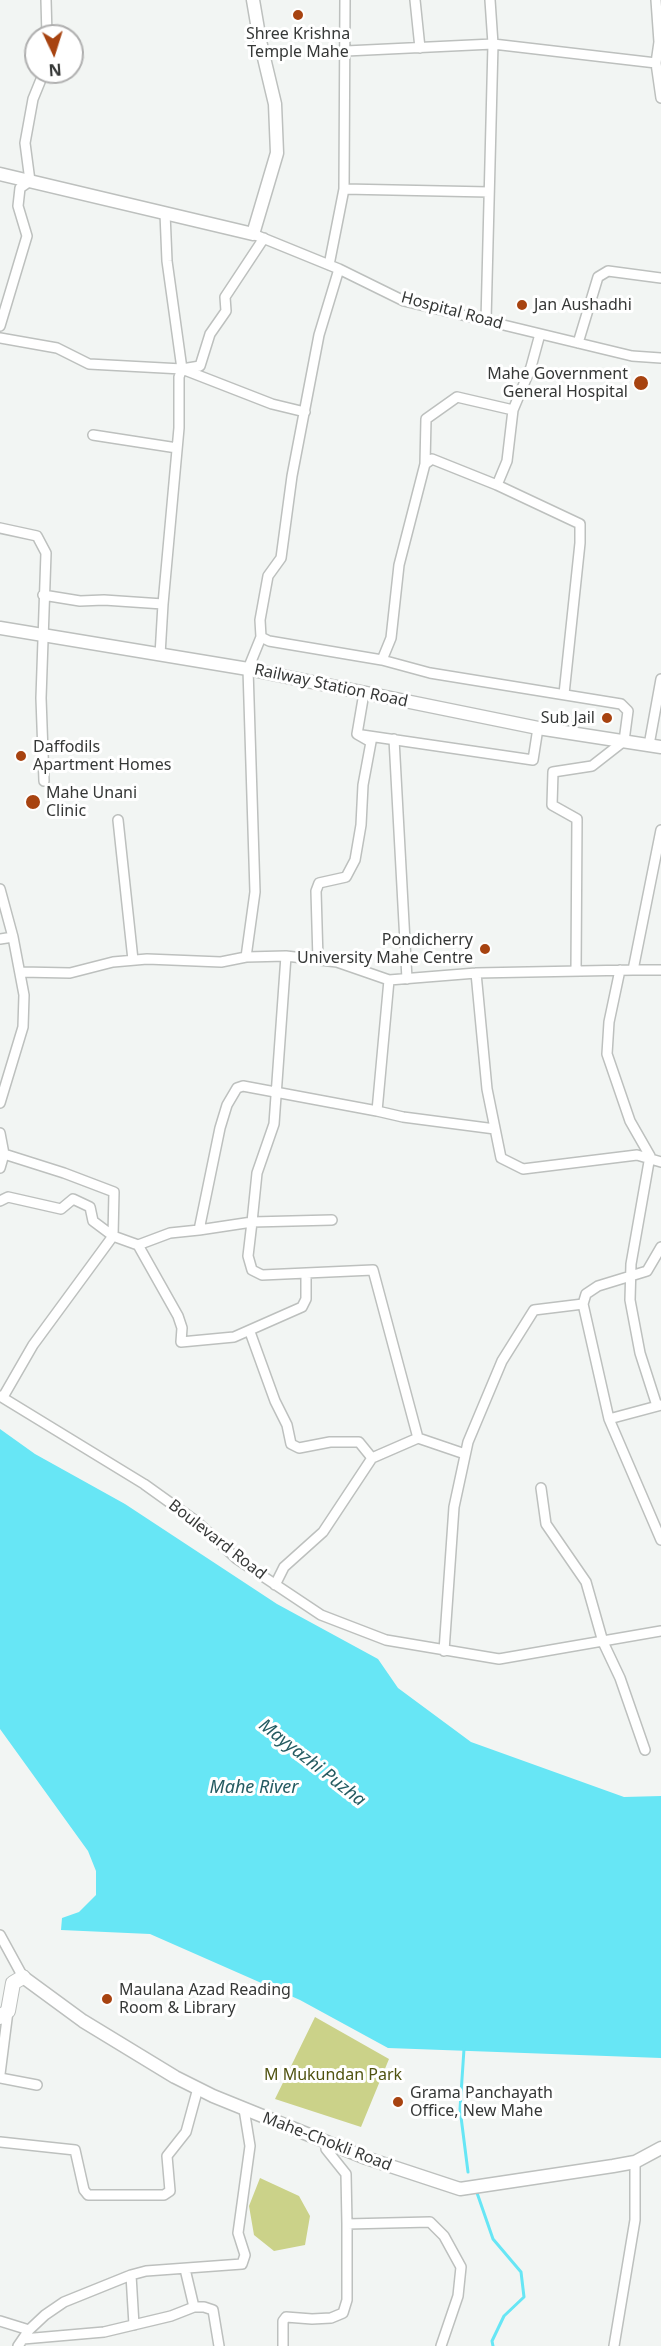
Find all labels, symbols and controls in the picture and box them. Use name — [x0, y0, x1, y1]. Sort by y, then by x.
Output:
marker: Shree Krishna Temple Mahe — [291, 8, 305, 22]
north arrow — [24, 24, 84, 84]
place label: Shree Krishna Temple Mahe — [246, 24, 350, 62]
text: N — [48, 59, 62, 81]
street label: Hospital Road — [399, 288, 505, 334]
place label: Jan Aushadhi — [534, 295, 632, 315]
marker: Jan Aushadhi — [515, 298, 529, 312]
place label: Mahe Government General Hospital — [487, 364, 628, 402]
marker: Mahe Government General Hospital — [632, 374, 650, 392]
street label: Railway Station Road — [252, 660, 410, 712]
place label: Sub Jail — [541, 708, 595, 728]
marker: Sub Jail — [600, 711, 614, 725]
place label: Daffodils Apartment Homes — [33, 737, 171, 775]
marker: Daffodils Apartment Homes — [14, 749, 28, 763]
place label: Mahe Unani Clinic — [46, 783, 137, 821]
marker: Mahe Unani Clinic — [24, 793, 42, 811]
place label: Pondicherry University Mahe Centre — [297, 930, 473, 968]
marker: Pondicherry University Mahe Centre — [478, 942, 492, 956]
street label: Boulevard Road — [164, 1496, 270, 1584]
water label: Mayyazhi Puzha — [254, 1715, 370, 1811]
water label: Mahe River — [210, 1777, 298, 1799]
place label: Maulana Azad Reading Room & Library — [119, 1980, 291, 2018]
marker: Maulana Azad Reading Room & Library — [100, 1992, 114, 2006]
park label: M Mukundan Park — [264, 2065, 402, 2085]
place label: Grama Panchayath Office, New Mahe — [410, 2083, 553, 2121]
marker: Grama Panchayath Office, New Mahe — [391, 2095, 405, 2109]
street label: Mahe-Chokli Road — [260, 2109, 394, 2175]

